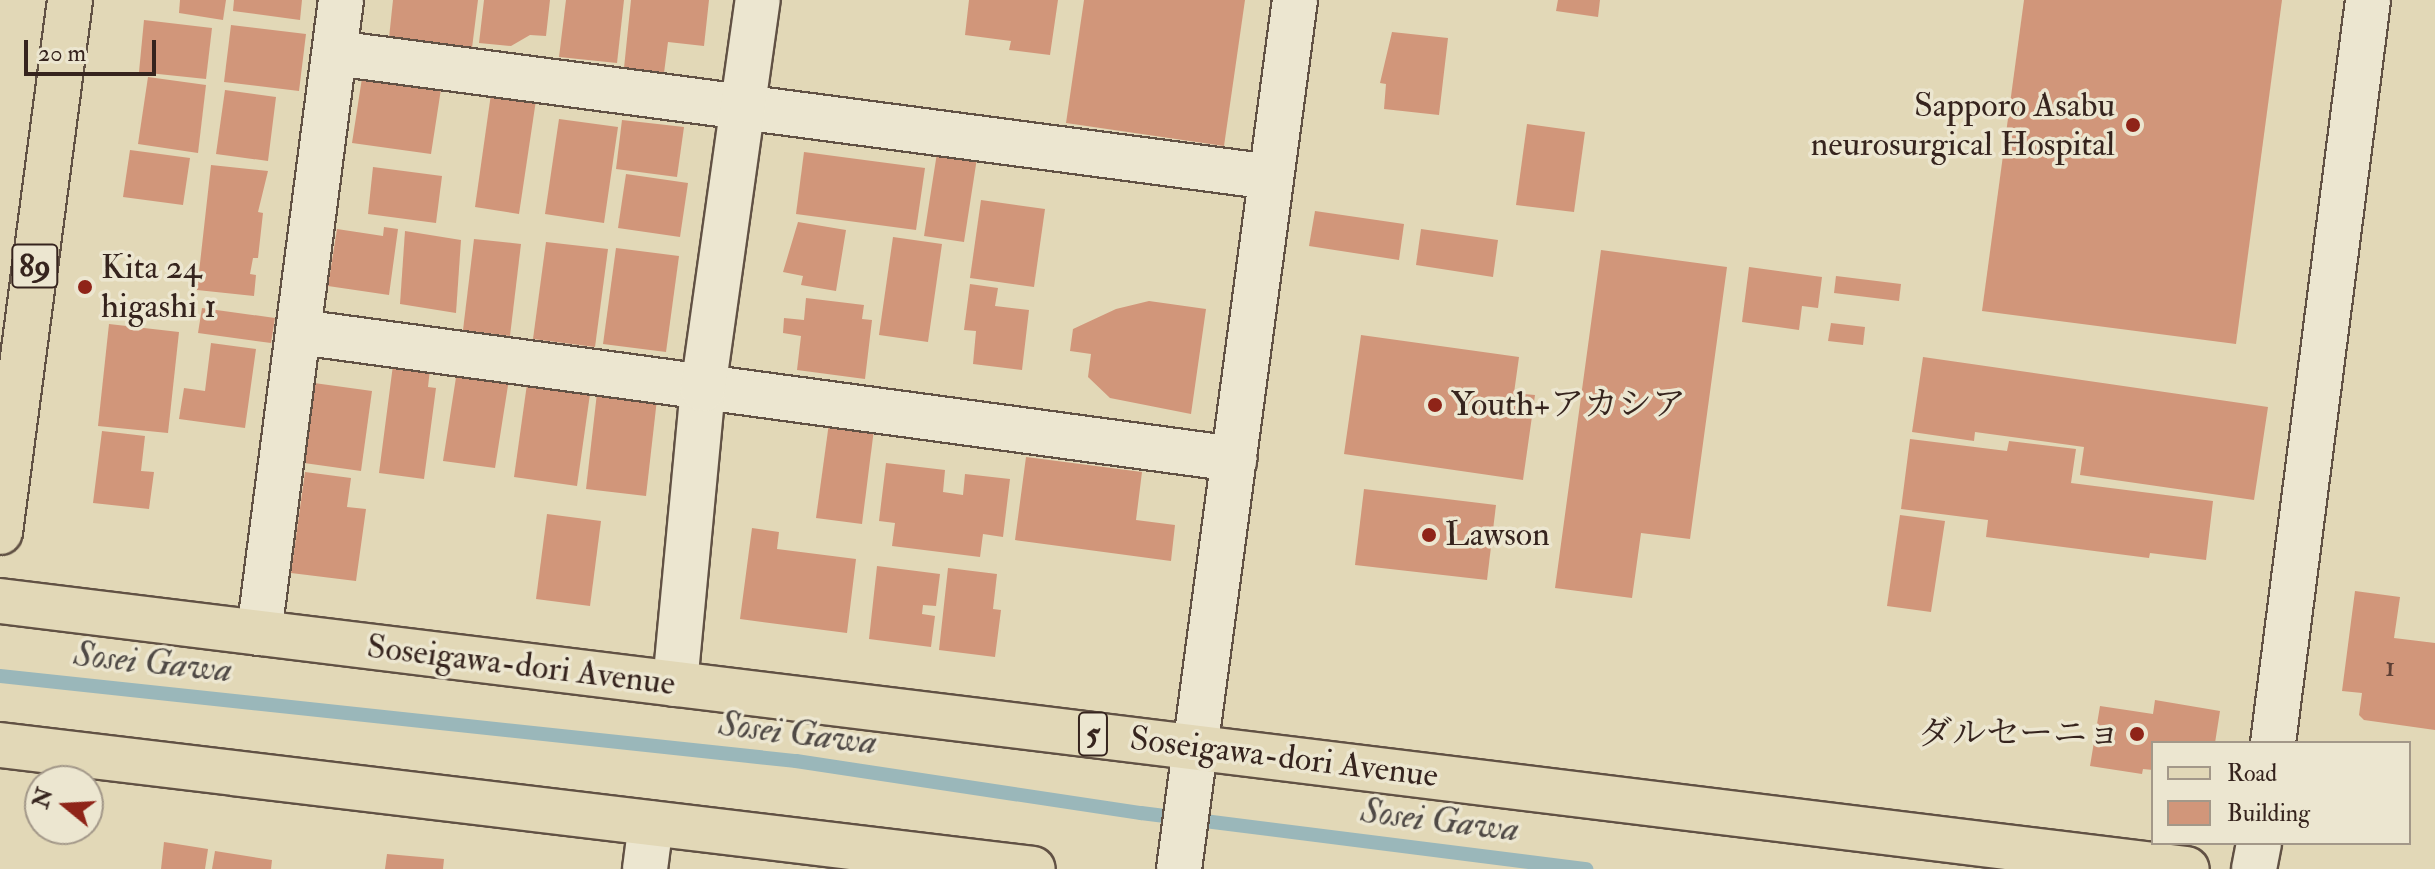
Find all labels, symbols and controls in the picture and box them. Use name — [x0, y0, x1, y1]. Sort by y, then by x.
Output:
scale bar — [28, 24, 160, 74]
text: 20 m — [38, 38, 86, 69]
place label: Sapporo Asabu neurosurgical Hospital — [1811, 85, 2115, 164]
marker: Sapporo Asabu neurosurgical Hospital — [2122, 114, 2144, 136]
road number: 89 — [11, 238, 59, 294]
place label: Kita 24 higashi 1 — [101, 247, 216, 326]
marker: Kita 24 higashi 1 — [76, 278, 94, 296]
place label: Youth+アカシア — [1451, 385, 1686, 425]
marker: Youth+アカシア — [1426, 396, 1444, 414]
place label: Lawson — [1445, 515, 1550, 555]
marker: Lawson — [1420, 526, 1438, 544]
street label: Soseigawa-dori Avenue — [365, 626, 677, 704]
water label: Sosei Gawa — [72, 632, 234, 692]
house number: 1 — [2385, 649, 2395, 685]
water label: Sosei Gawa — [716, 702, 880, 764]
road number: 5 — [1077, 706, 1109, 762]
place label: ダルセーニョ — [1918, 714, 2121, 754]
street label: Soseigawa-dori Avenue — [1128, 718, 1440, 796]
marker: ダルセーニョ — [2128, 725, 2146, 743]
legend — [2151, 741, 2411, 845]
text: Road — [2227, 758, 2277, 789]
north arrow — [24, 765, 104, 845]
text: N — [27, 785, 59, 812]
water label: Sosei Gawa — [1358, 789, 1522, 851]
text: Building — [2227, 798, 2310, 829]

